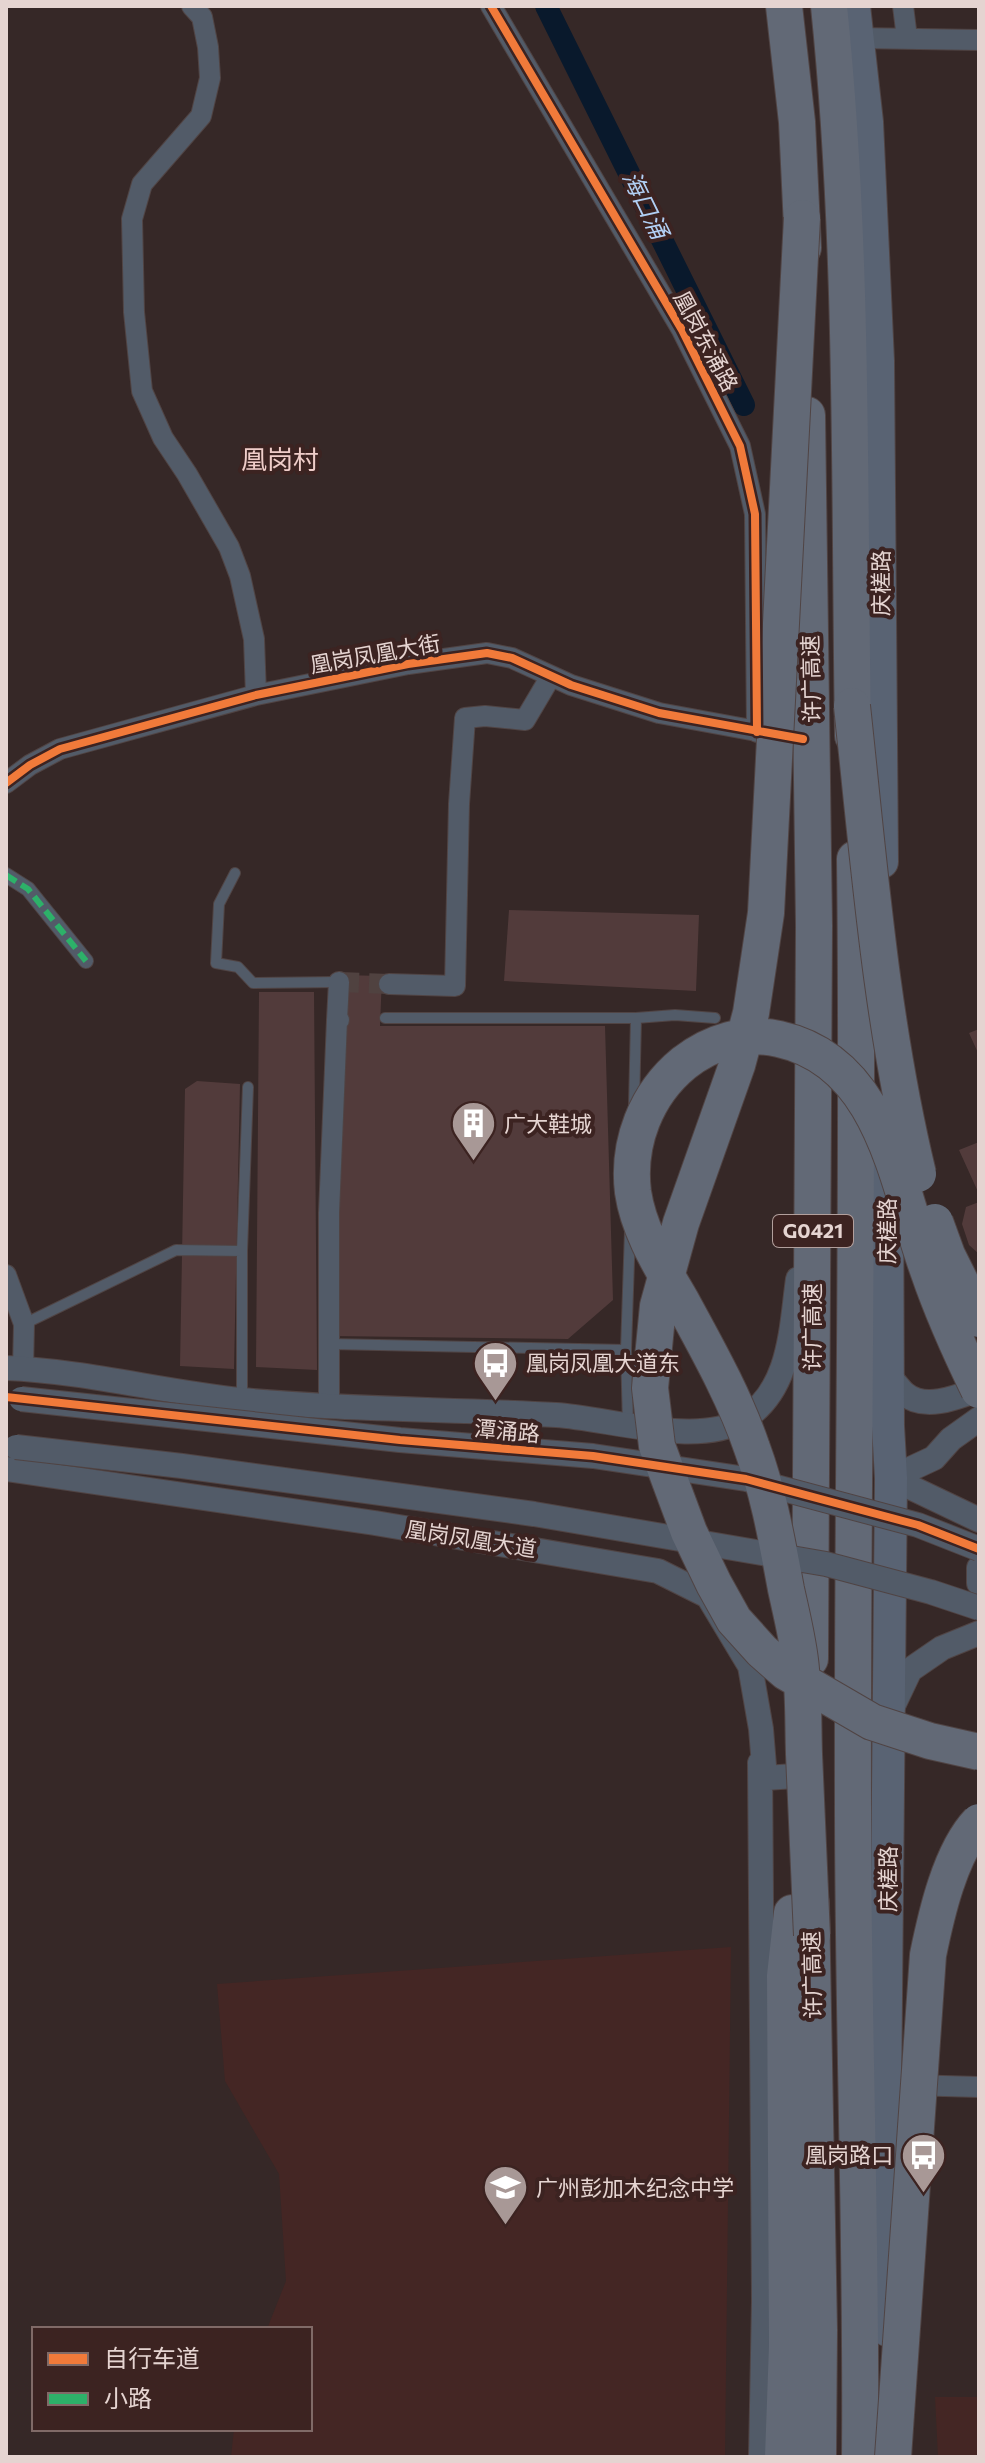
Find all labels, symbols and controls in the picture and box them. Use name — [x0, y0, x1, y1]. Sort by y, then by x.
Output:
water label: 海口涌 — [618, 166, 676, 246]
street label: 凰岗东涌路 — [669, 286, 744, 396]
district label: 凰岗村 — [241, 443, 319, 474]
street label: 庆槎路 — [867, 550, 894, 616]
street label: 凰岗凤凰大街 — [308, 629, 442, 678]
street label: 许广高速 — [796, 635, 825, 723]
building icon: 广大鞋城 — [449, 1100, 497, 1163]
place label: 广大鞋城 — [504, 1110, 592, 1137]
street label: 庆槎路 — [873, 1198, 900, 1264]
road number: G0421 — [773, 1215, 853, 1247]
street label: 许广高速 — [798, 1283, 825, 1371]
bus stop icon: 凰岗凤凰大道东 — [471, 1339, 519, 1402]
place label: 凰岗凤凰大道东 — [526, 1349, 680, 1376]
street label: 潭涌路 — [473, 1414, 541, 1447]
street label: 凰岗凤凰大道 — [404, 1515, 538, 1562]
street label: 庆槎路 — [874, 1846, 901, 1912]
street label: 许广高速 — [797, 1931, 826, 2019]
bus stop icon: 凰岗路口 — [900, 2131, 948, 2194]
place label: 凰岗路口 — [805, 2141, 893, 2168]
school or university icon: 广州彭加木纪念中学 — [481, 2164, 529, 2227]
place label: 广州彭加木纪念中学 — [536, 2174, 734, 2201]
legend — [32, 2327, 312, 2431]
text: 自行车道 — [104, 2343, 200, 2372]
text: 小路 — [104, 2383, 152, 2412]

